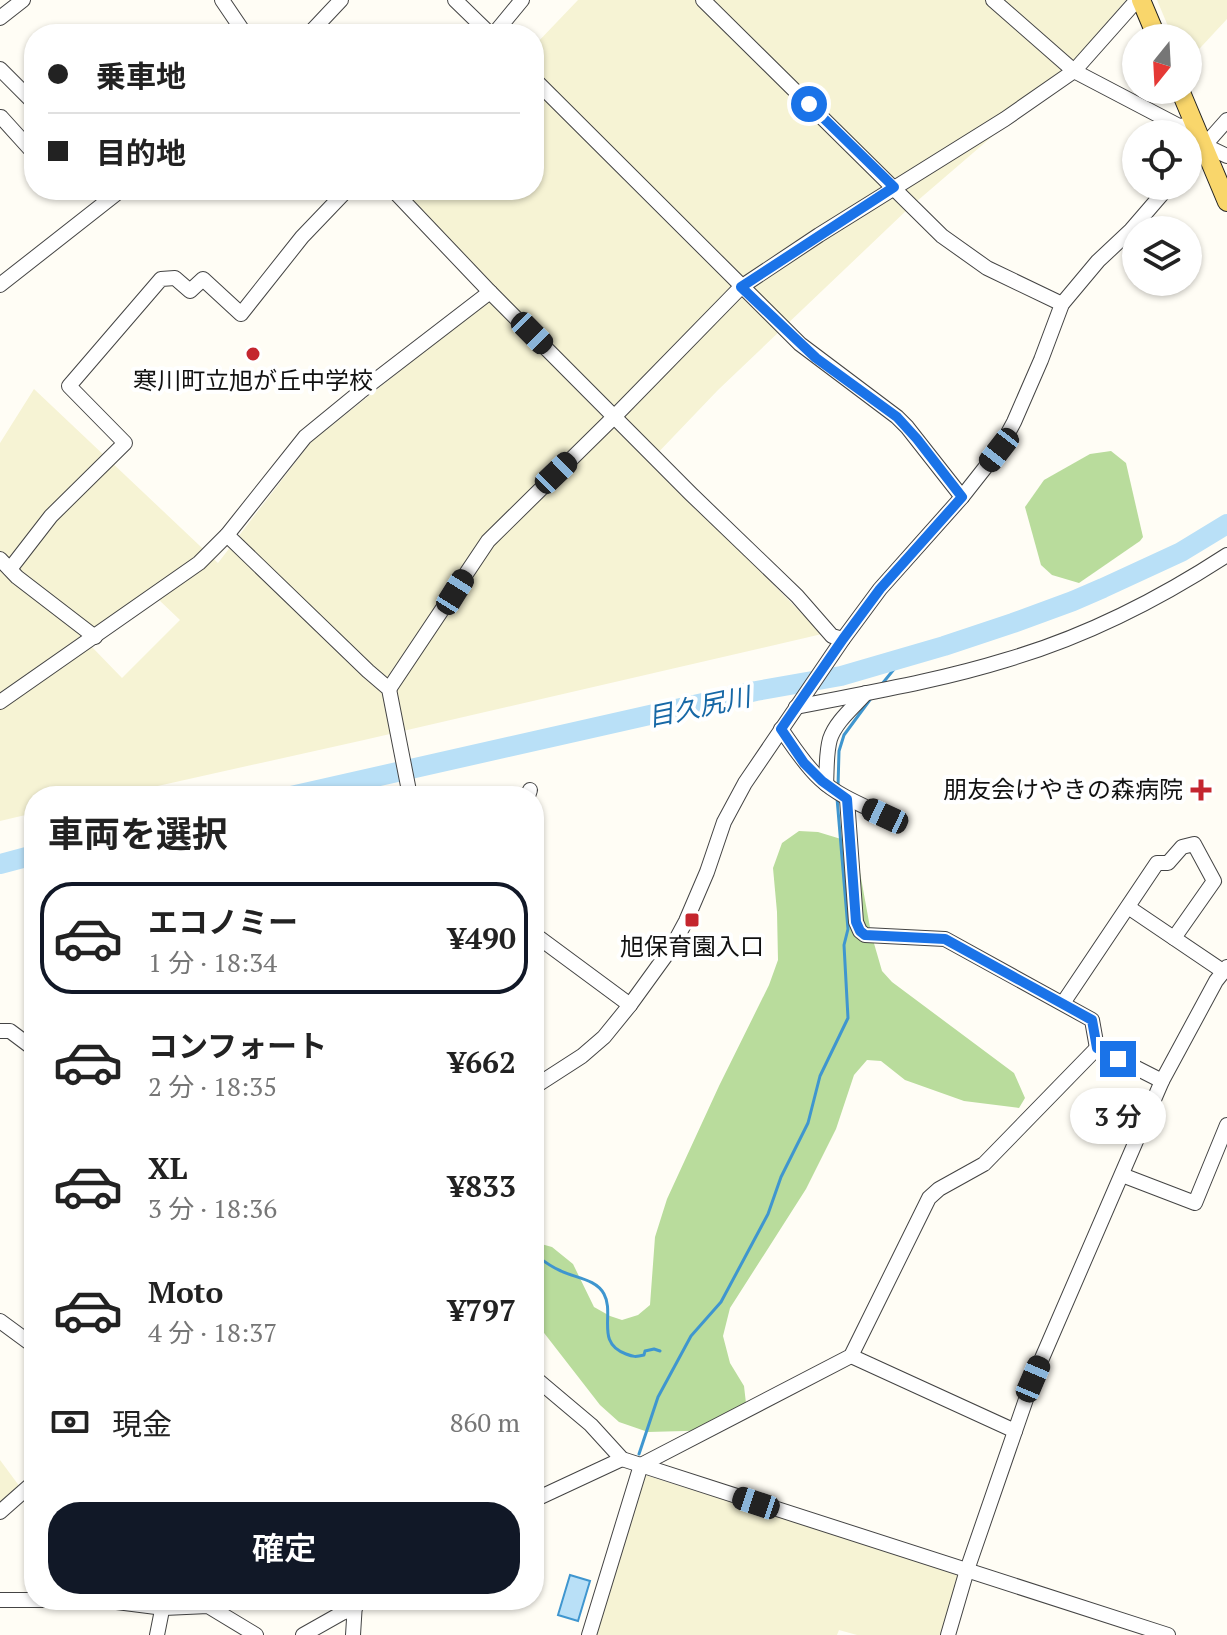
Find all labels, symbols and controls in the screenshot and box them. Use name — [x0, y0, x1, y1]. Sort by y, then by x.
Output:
north arrow — [1122, 24, 1202, 104]
map controls — [1122, 24, 1202, 296]
text: 乗車地 — [96, 56, 186, 96]
route start — [791, 86, 827, 122]
button: locate — [1122, 120, 1202, 200]
text: 目的地 — [96, 133, 186, 173]
button: layers — [1122, 216, 1202, 296]
car — [507, 308, 557, 358]
marker: 寒川町立旭が丘中学校 — [244, 345, 262, 363]
place label: 寒川町立旭が丘中学校 — [133, 364, 373, 396]
car — [975, 424, 1023, 476]
car — [530, 448, 582, 498]
car — [432, 565, 478, 619]
water label: 目久尻川 — [644, 678, 756, 733]
place label: 朋友会けやきの森病院 — [943, 773, 1183, 805]
marker: 朋友会けやきの森病院 — [1190, 779, 1212, 801]
car — [858, 795, 912, 837]
text: 車両を選択 — [48, 810, 228, 857]
icon: car — [52, 902, 124, 974]
text: エコノミー — [148, 902, 298, 942]
marker: 旭保育園入口 — [683, 911, 701, 929]
text: ¥490 — [448, 918, 516, 958]
place label: 旭保育園入口 — [620, 930, 764, 962]
text: 1 分 · 18:34 — [148, 945, 277, 979]
icon: car — [52, 1026, 124, 1098]
text: コンフォート — [148, 1026, 327, 1066]
route end — [1100, 1041, 1136, 1077]
text: ¥662 — [448, 1042, 516, 1082]
text: 2 分 · 18:35 — [148, 1069, 277, 1103]
callout: 3 分 — [1070, 1087, 1166, 1143]
text: 3 分 — [1094, 1099, 1142, 1133]
text: XL — [148, 1148, 187, 1188]
icon: car — [52, 1150, 124, 1222]
text: ¥833 — [448, 1166, 516, 1206]
text: 3 分 · 18:36 — [148, 1191, 277, 1225]
text: Moto — [148, 1272, 223, 1312]
icon: car — [52, 1274, 124, 1346]
text: ¥797 — [448, 1290, 516, 1330]
text: 4 分 · 18:37 — [148, 1315, 277, 1349]
car — [1013, 1352, 1053, 1406]
icon: cash — [48, 1400, 92, 1444]
text: 現金 — [112, 1404, 172, 1444]
text: 860 m — [450, 1405, 520, 1439]
car — [729, 1484, 783, 1522]
button: 確定 — [48, 1502, 520, 1594]

